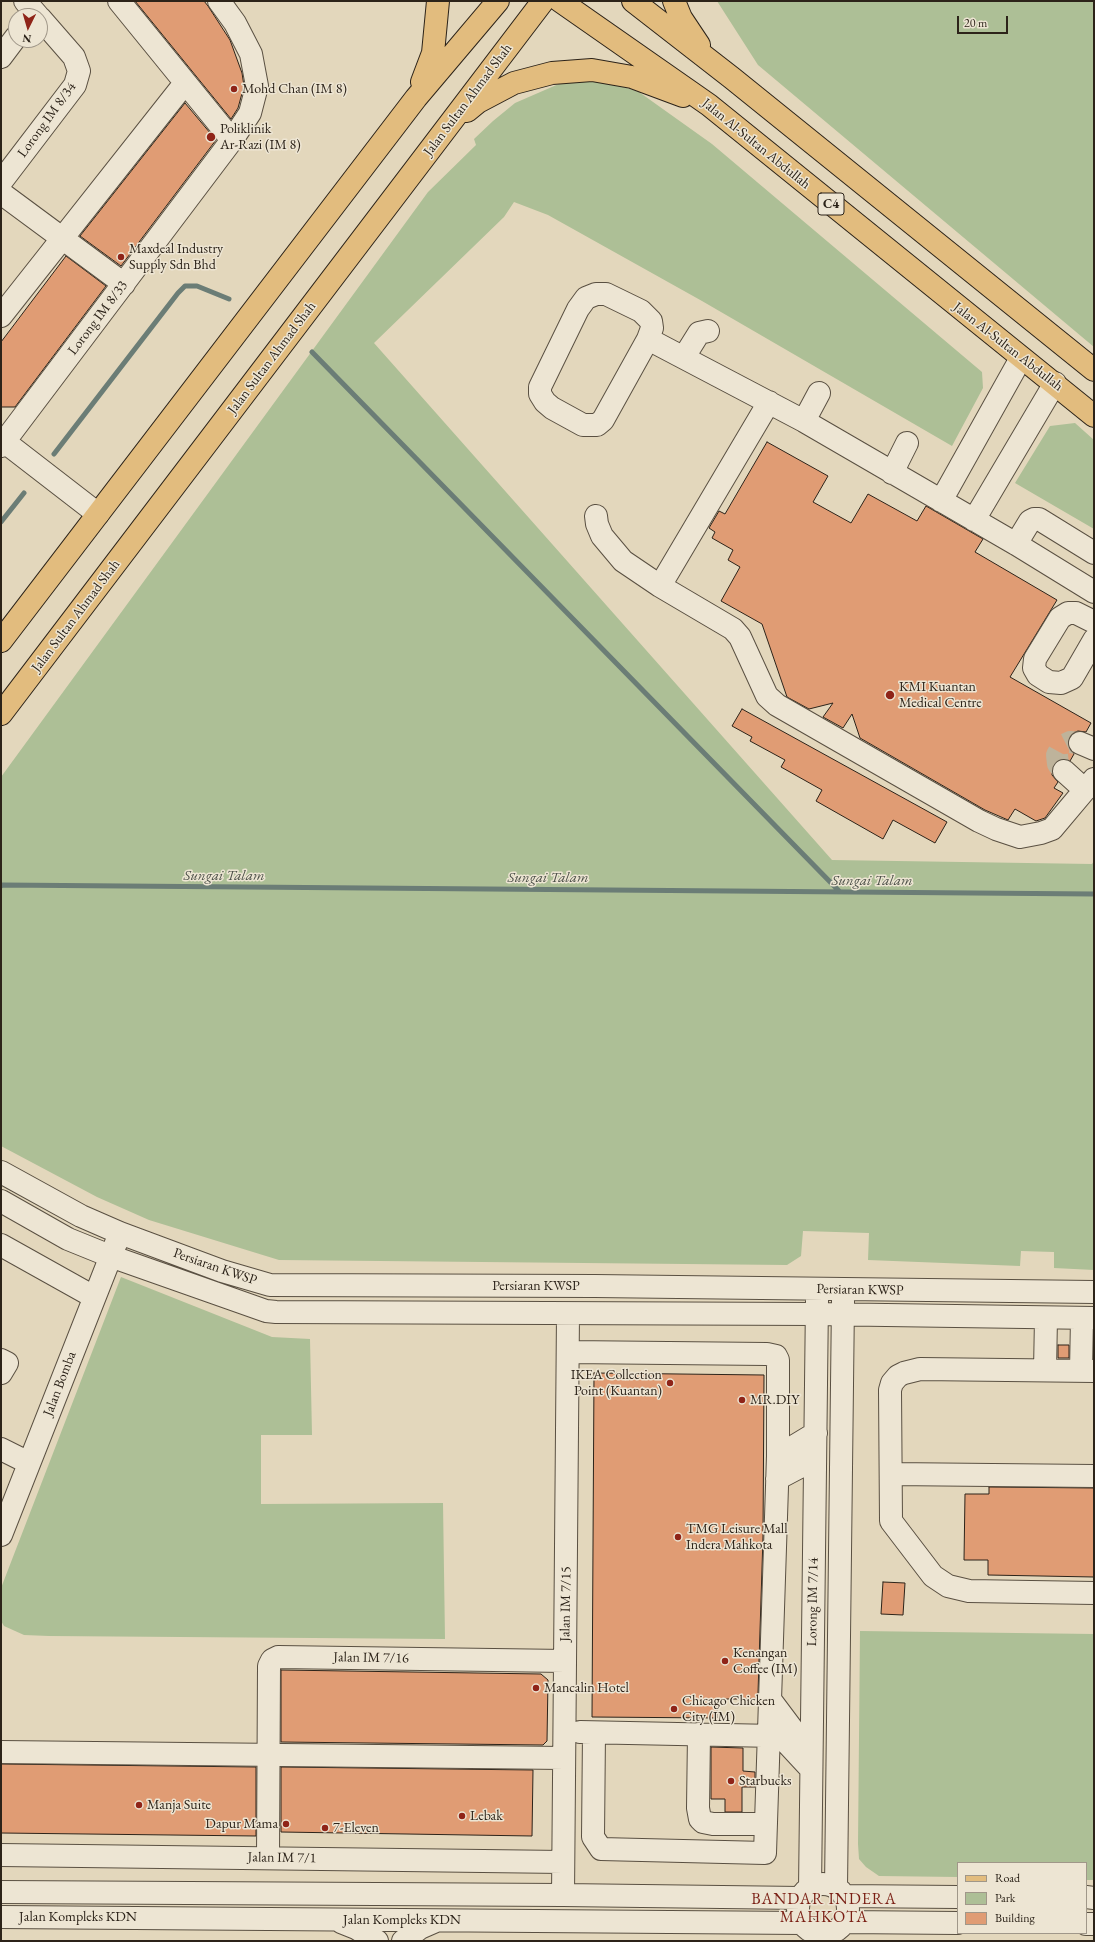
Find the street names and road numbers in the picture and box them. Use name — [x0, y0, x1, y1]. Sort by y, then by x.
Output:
street label: Jalan Sultan Ahmad Shah — [420, 40, 516, 160]
street label: Lorong IM 8/34 — [14, 79, 80, 161]
street label: Jalan Al-Sultan Abdullah — [698, 95, 814, 193]
road number: C4 — [818, 193, 844, 215]
street label: Lorong IM 8/33 — [65, 277, 131, 359]
street label: Jalan Sultan Ahmad Shah — [224, 298, 320, 418]
street label: Jalan Al-Sultan Abdullah — [950, 299, 1066, 395]
street label: Jalan Sultan Ahmad Shah — [28, 556, 124, 676]
street label: Persiaran KWSP — [171, 1245, 259, 1289]
street label: Persiaran KWSP — [492, 1278, 580, 1294]
street label: Persiaran KWSP — [816, 1281, 904, 1299]
street label: Jalan Bomba — [40, 1349, 80, 1419]
street label: Lorong IM 7/14 — [804, 1557, 822, 1647]
street label: Jalan IM 7/15 — [557, 1566, 575, 1642]
street label: Jalan IM 7/16 — [333, 1649, 409, 1667]
street label: Jalan IM 7/1 — [248, 1849, 316, 1867]
street label: Jalan Kompleks KDN — [19, 1909, 137, 1925]
street label: Jalan Kompleks KDN — [343, 1912, 461, 1928]

